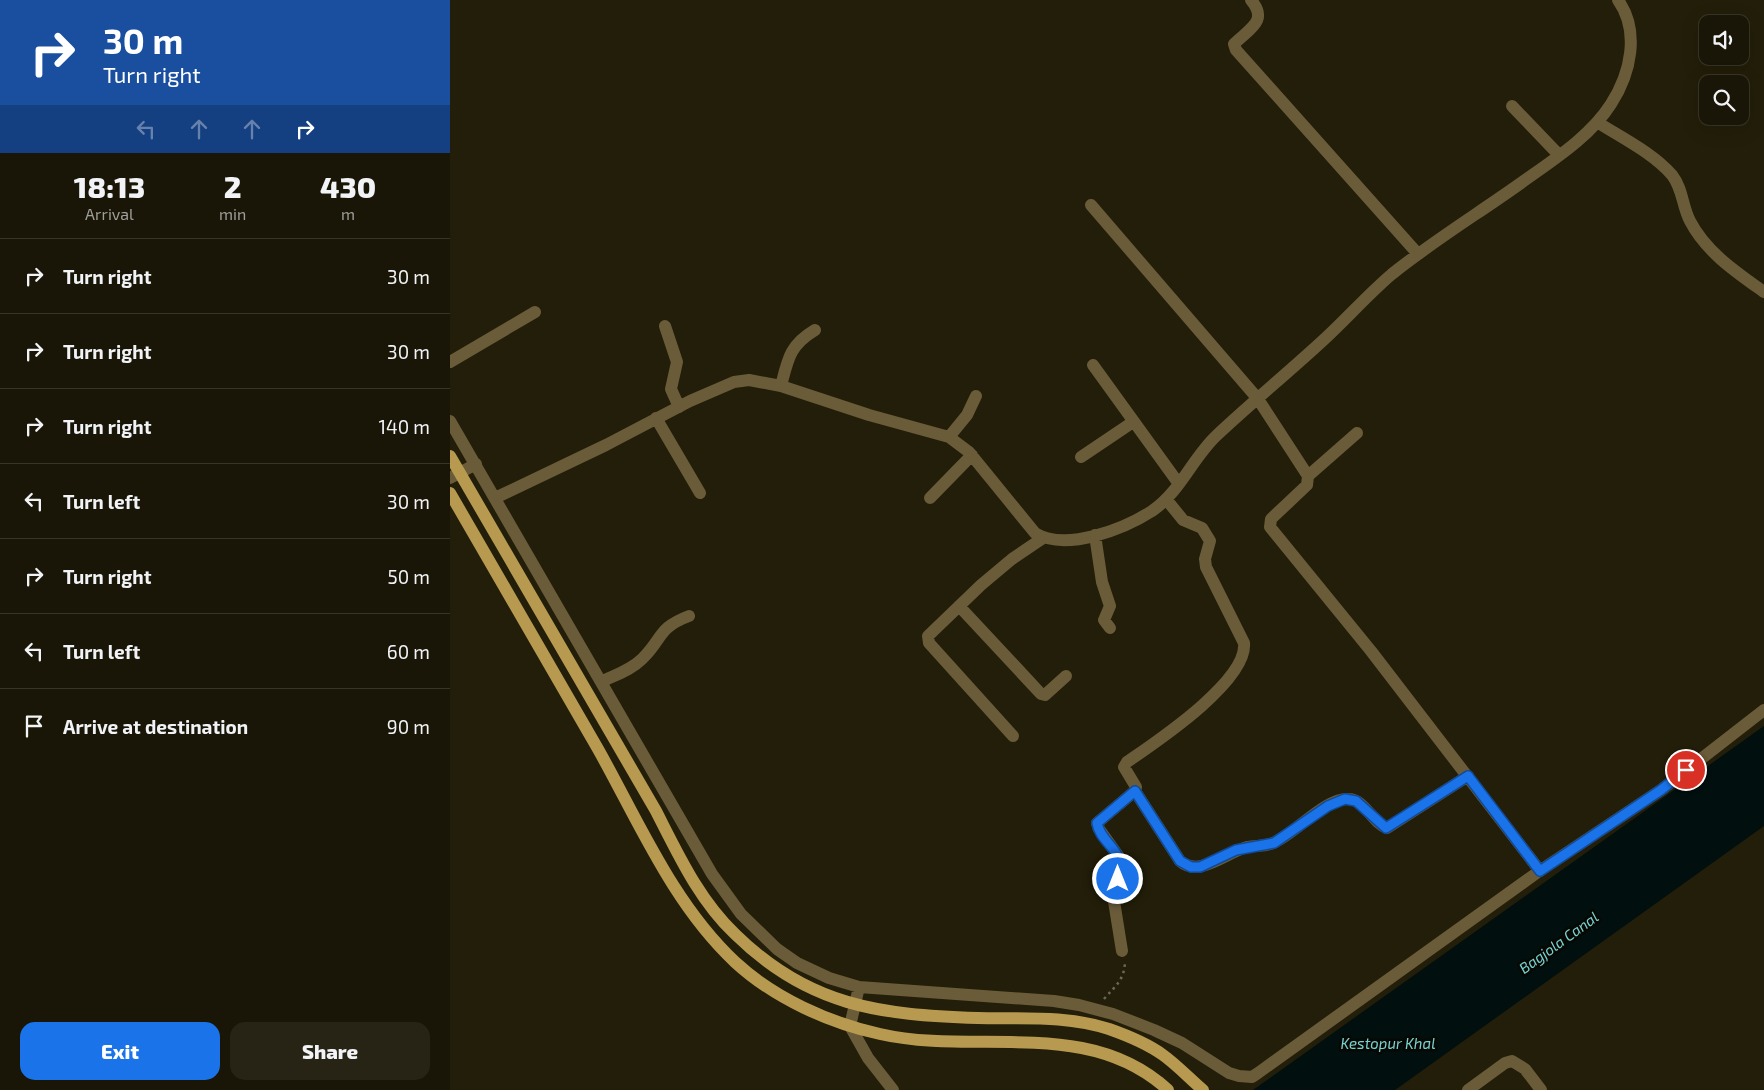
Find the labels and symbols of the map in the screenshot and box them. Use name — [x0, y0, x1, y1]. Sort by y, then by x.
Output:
pin — [1665, 749, 1707, 791]
position arrow — [1091, 852, 1143, 904]
water label: Bagjola Canal — [1515, 907, 1602, 978]
water label: Kestopur Khal — [1340, 1034, 1436, 1052]

